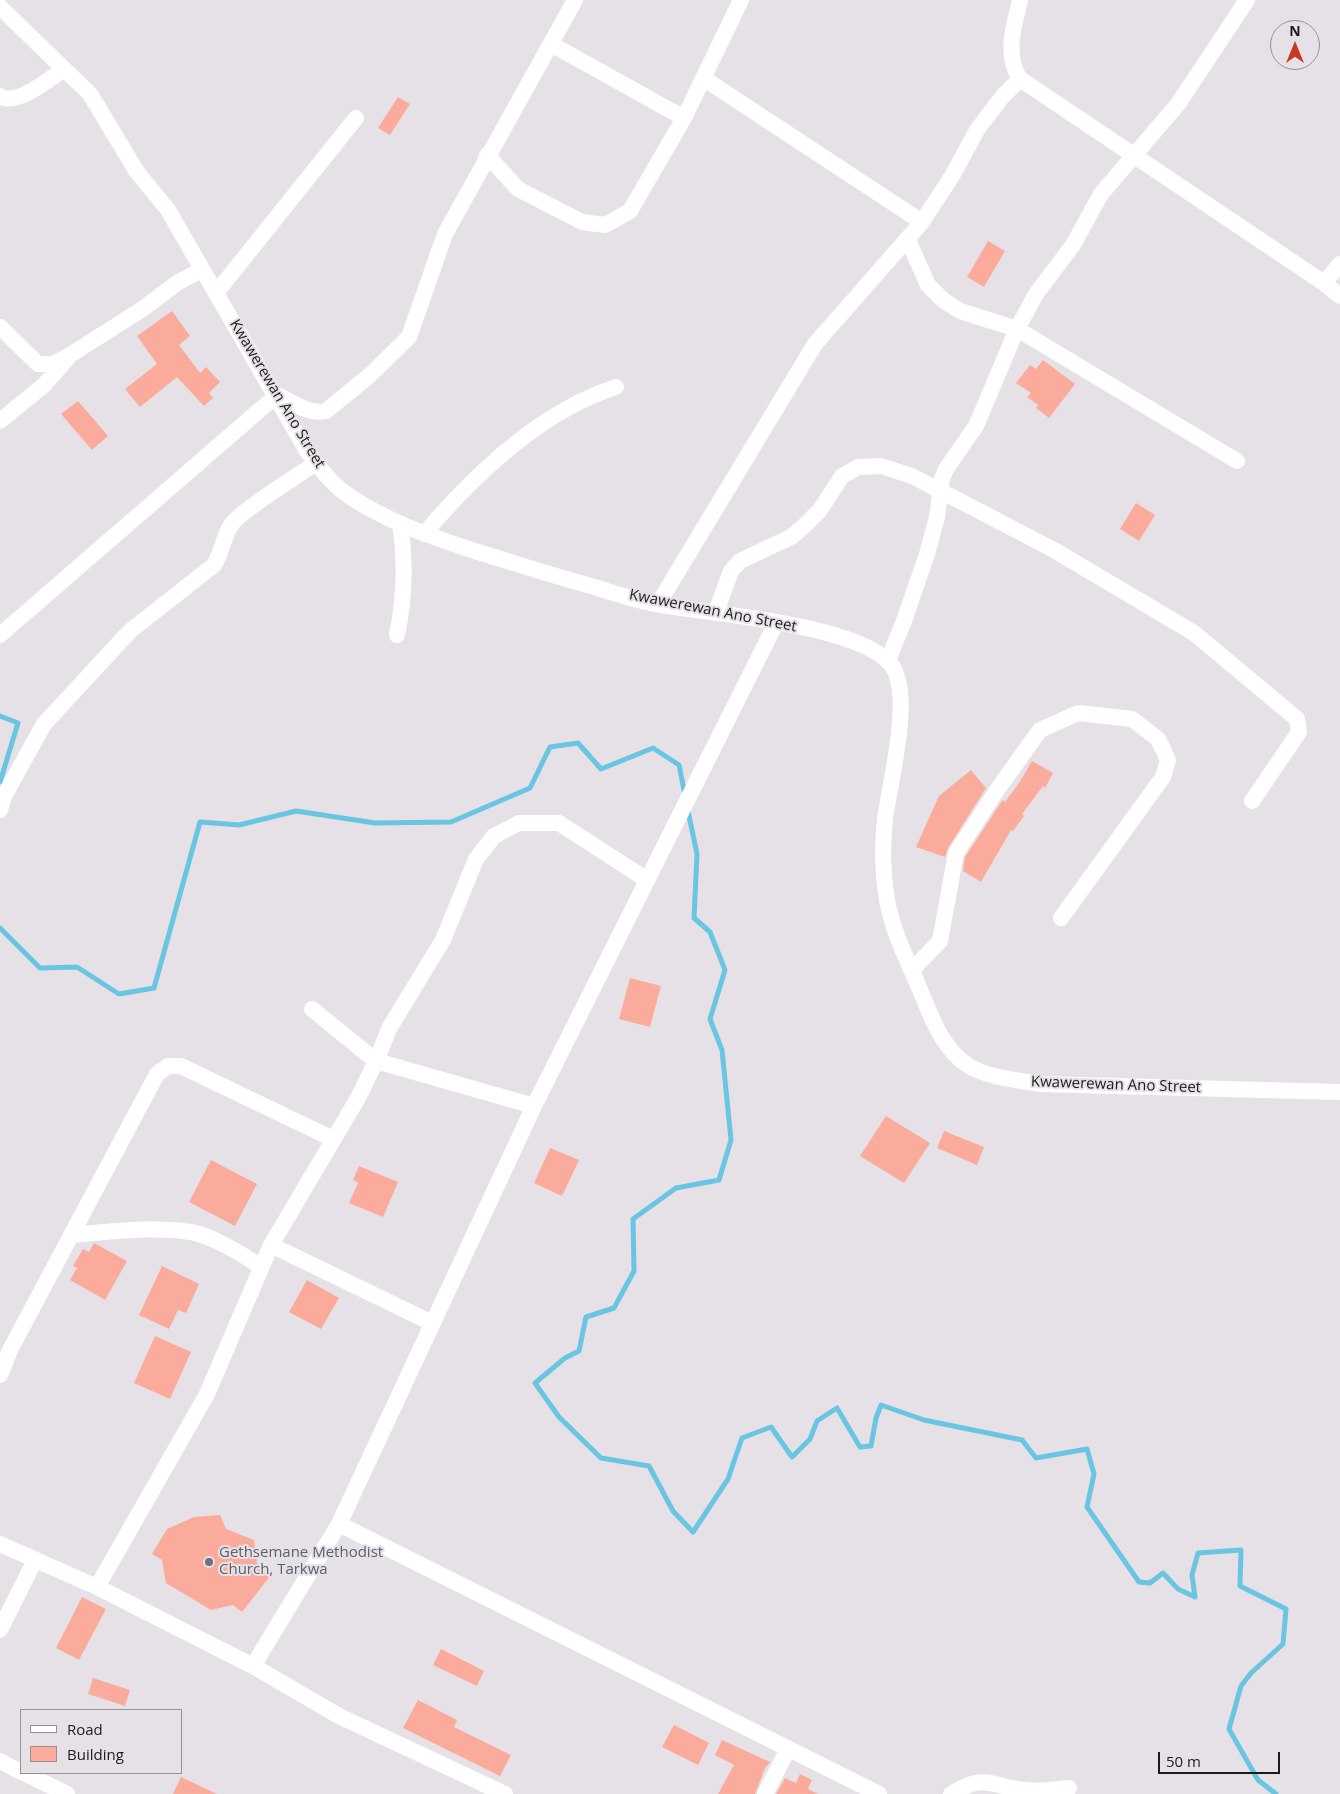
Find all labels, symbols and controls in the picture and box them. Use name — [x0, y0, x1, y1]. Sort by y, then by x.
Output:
north arrow — [1270, 20, 1320, 70]
text: N — [1289, 21, 1301, 40]
street label: Kwawerewan Ano Street — [225, 316, 329, 472]
street label: Kwawerewan Ano Street — [628, 586, 798, 636]
street label: Kwawerewan Ano Street — [1031, 1073, 1201, 1097]
place label: Gethsemane Methodist Church, Tarkwa — [219, 1544, 383, 1579]
marker: Gethsemane Methodist Church, Tarkwa — [203, 1556, 215, 1568]
legend — [20, 1709, 182, 1774]
text: Road — [67, 1719, 103, 1739]
scale bar — [1160, 1742, 1282, 1774]
text: Building — [67, 1744, 124, 1764]
text: 50 m — [1166, 1751, 1201, 1771]

